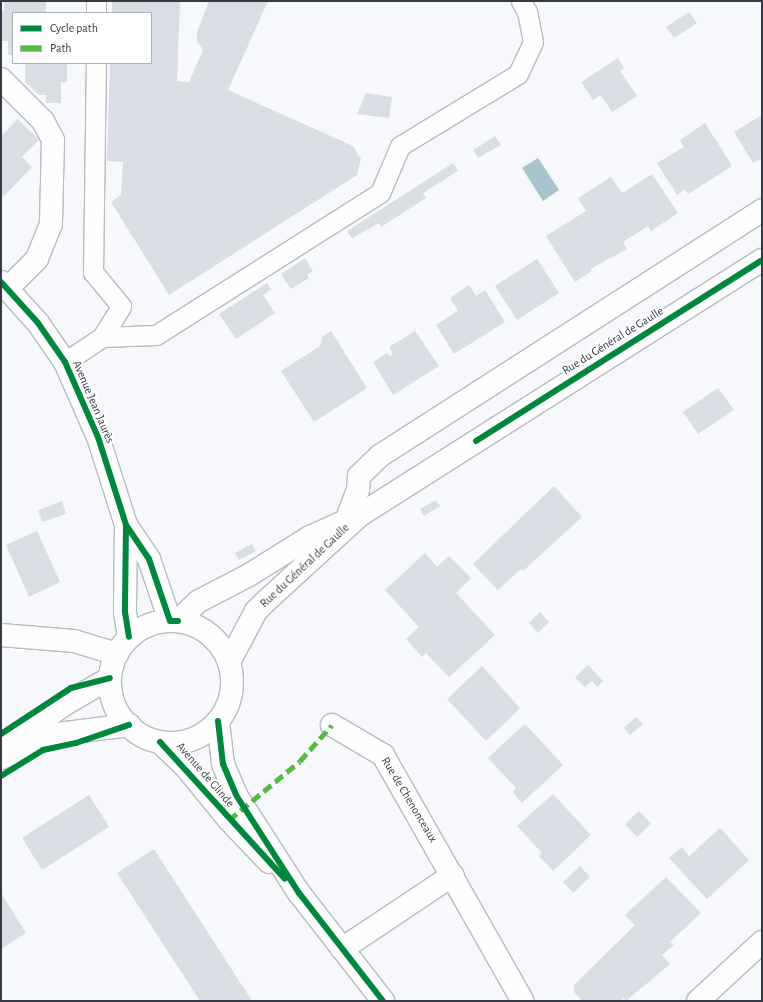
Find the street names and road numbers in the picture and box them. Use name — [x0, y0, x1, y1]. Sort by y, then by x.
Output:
street label: Rue du Général de Gaulle — [560, 304, 666, 378]
street label: Avenue Jean Jaurès — [69, 358, 117, 446]
street label: Rue du Général de Gaulle — [257, 521, 353, 611]
street label: Avenue de Glinde — [173, 739, 237, 811]
street label: Rue de Chenonceaux — [378, 755, 440, 845]

